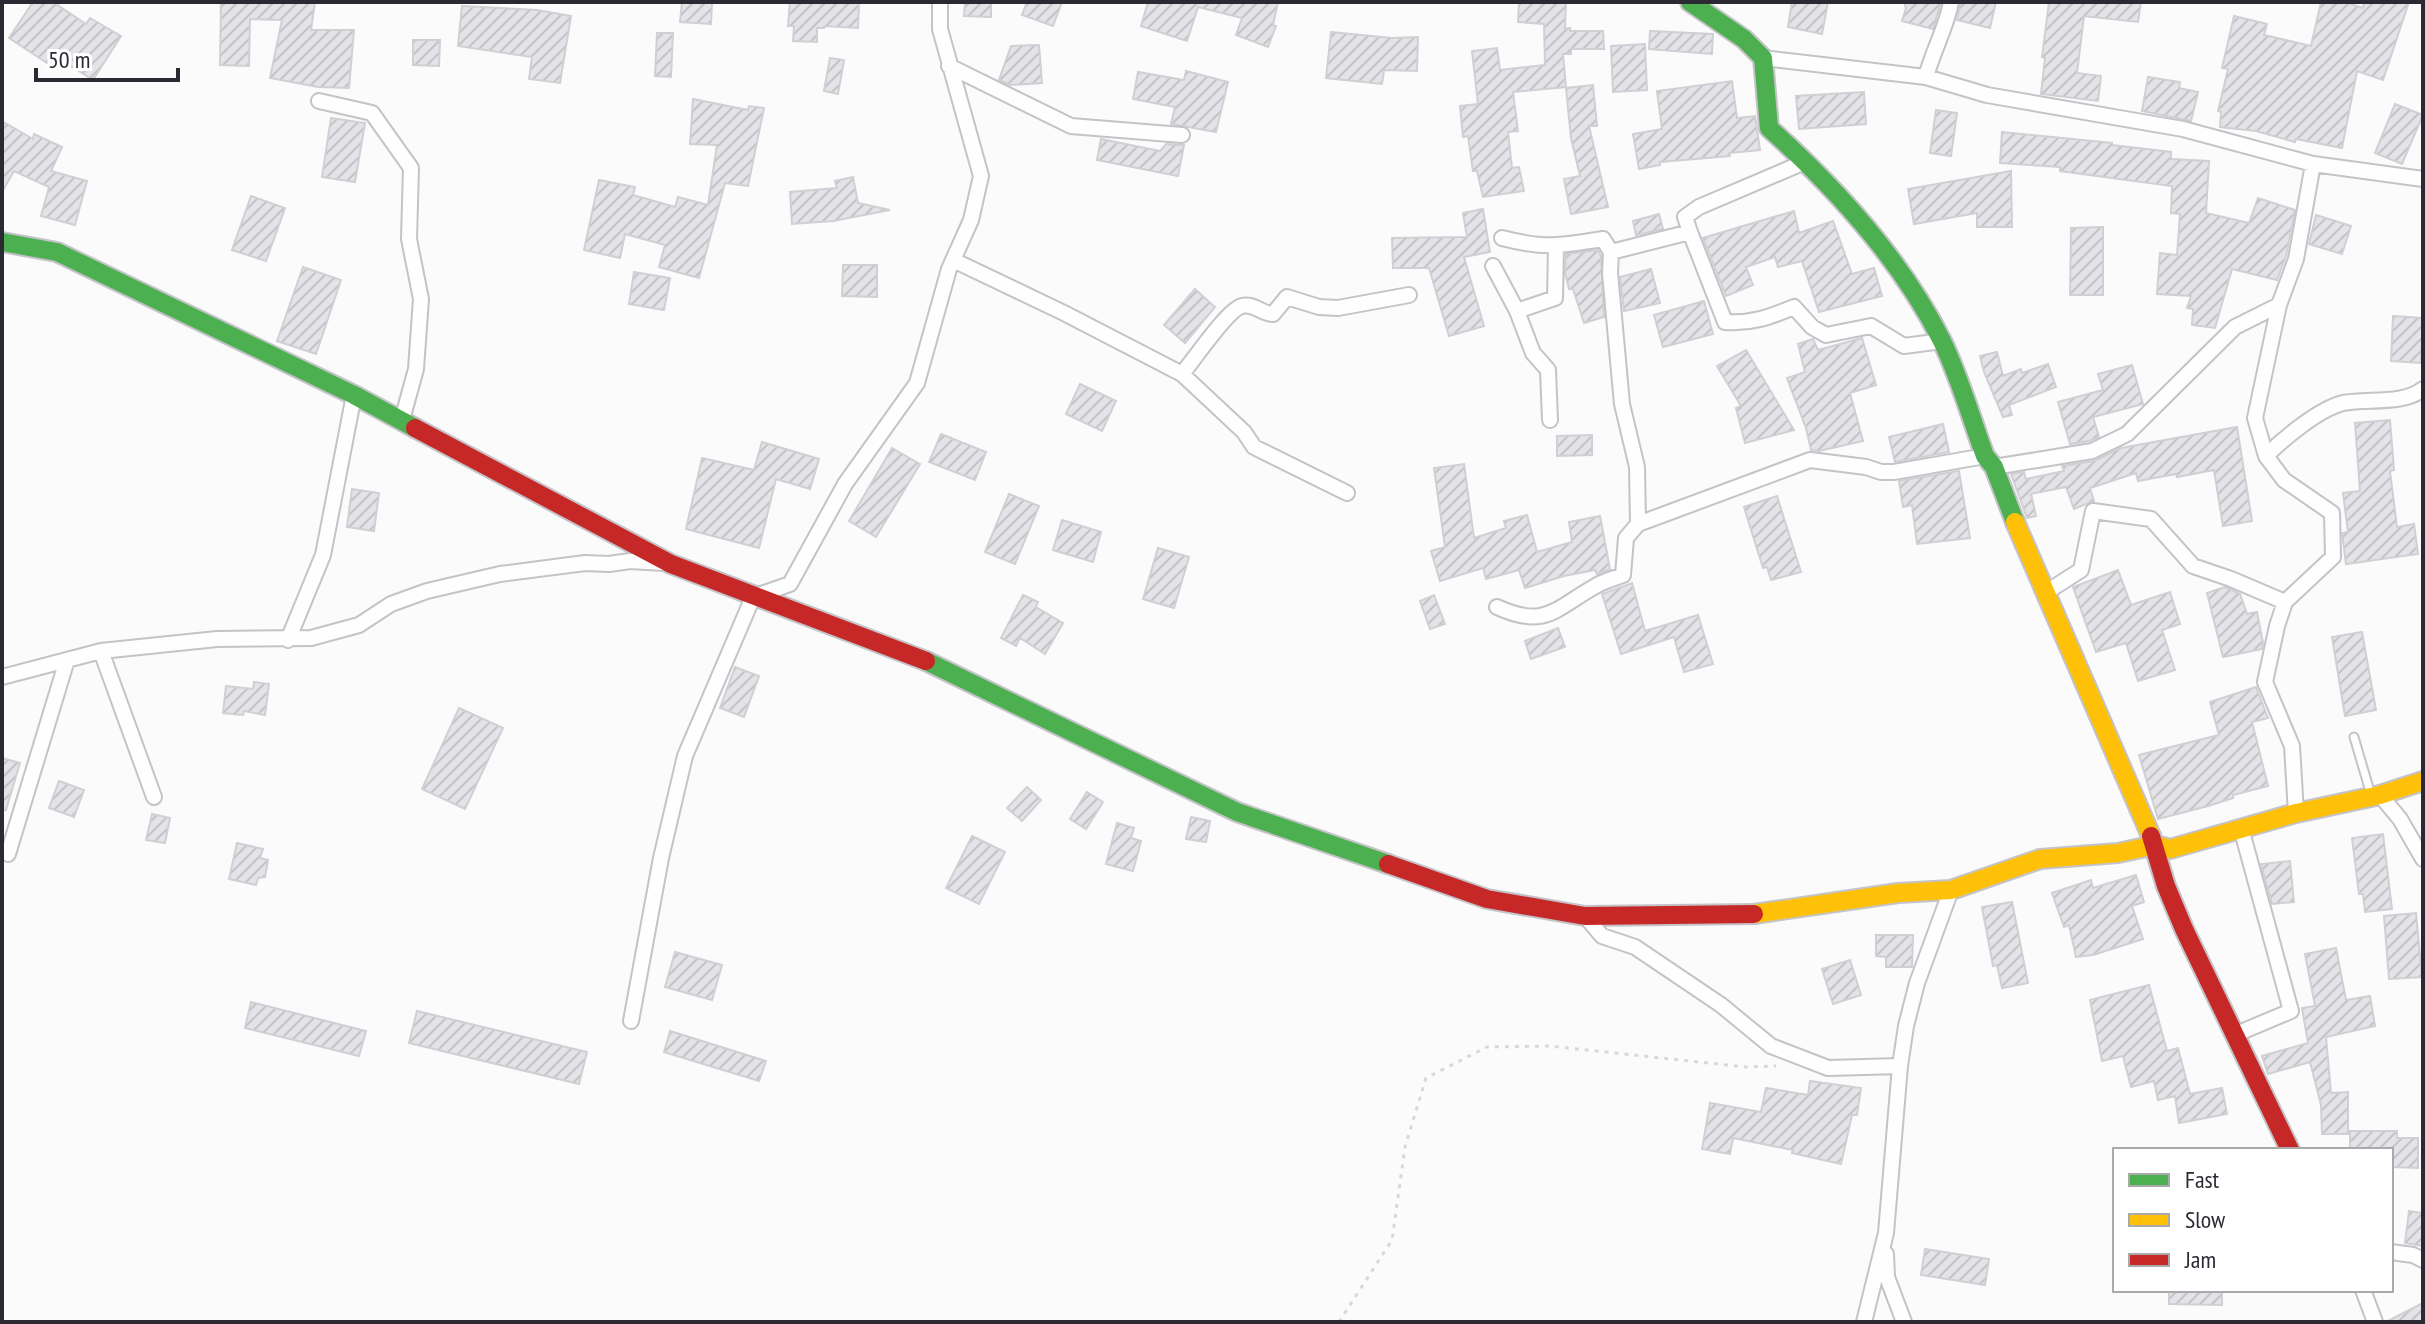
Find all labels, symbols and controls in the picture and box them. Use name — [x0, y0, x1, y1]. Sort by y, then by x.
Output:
scale bar — [36, 32, 178, 82]
text: 50 m — [48, 44, 90, 75]
legend — [2113, 1148, 2393, 1292]
text: Fast — [2185, 1164, 2220, 1195]
text: Slow — [2185, 1204, 2226, 1235]
text: Jam — [2184, 1244, 2216, 1275]

